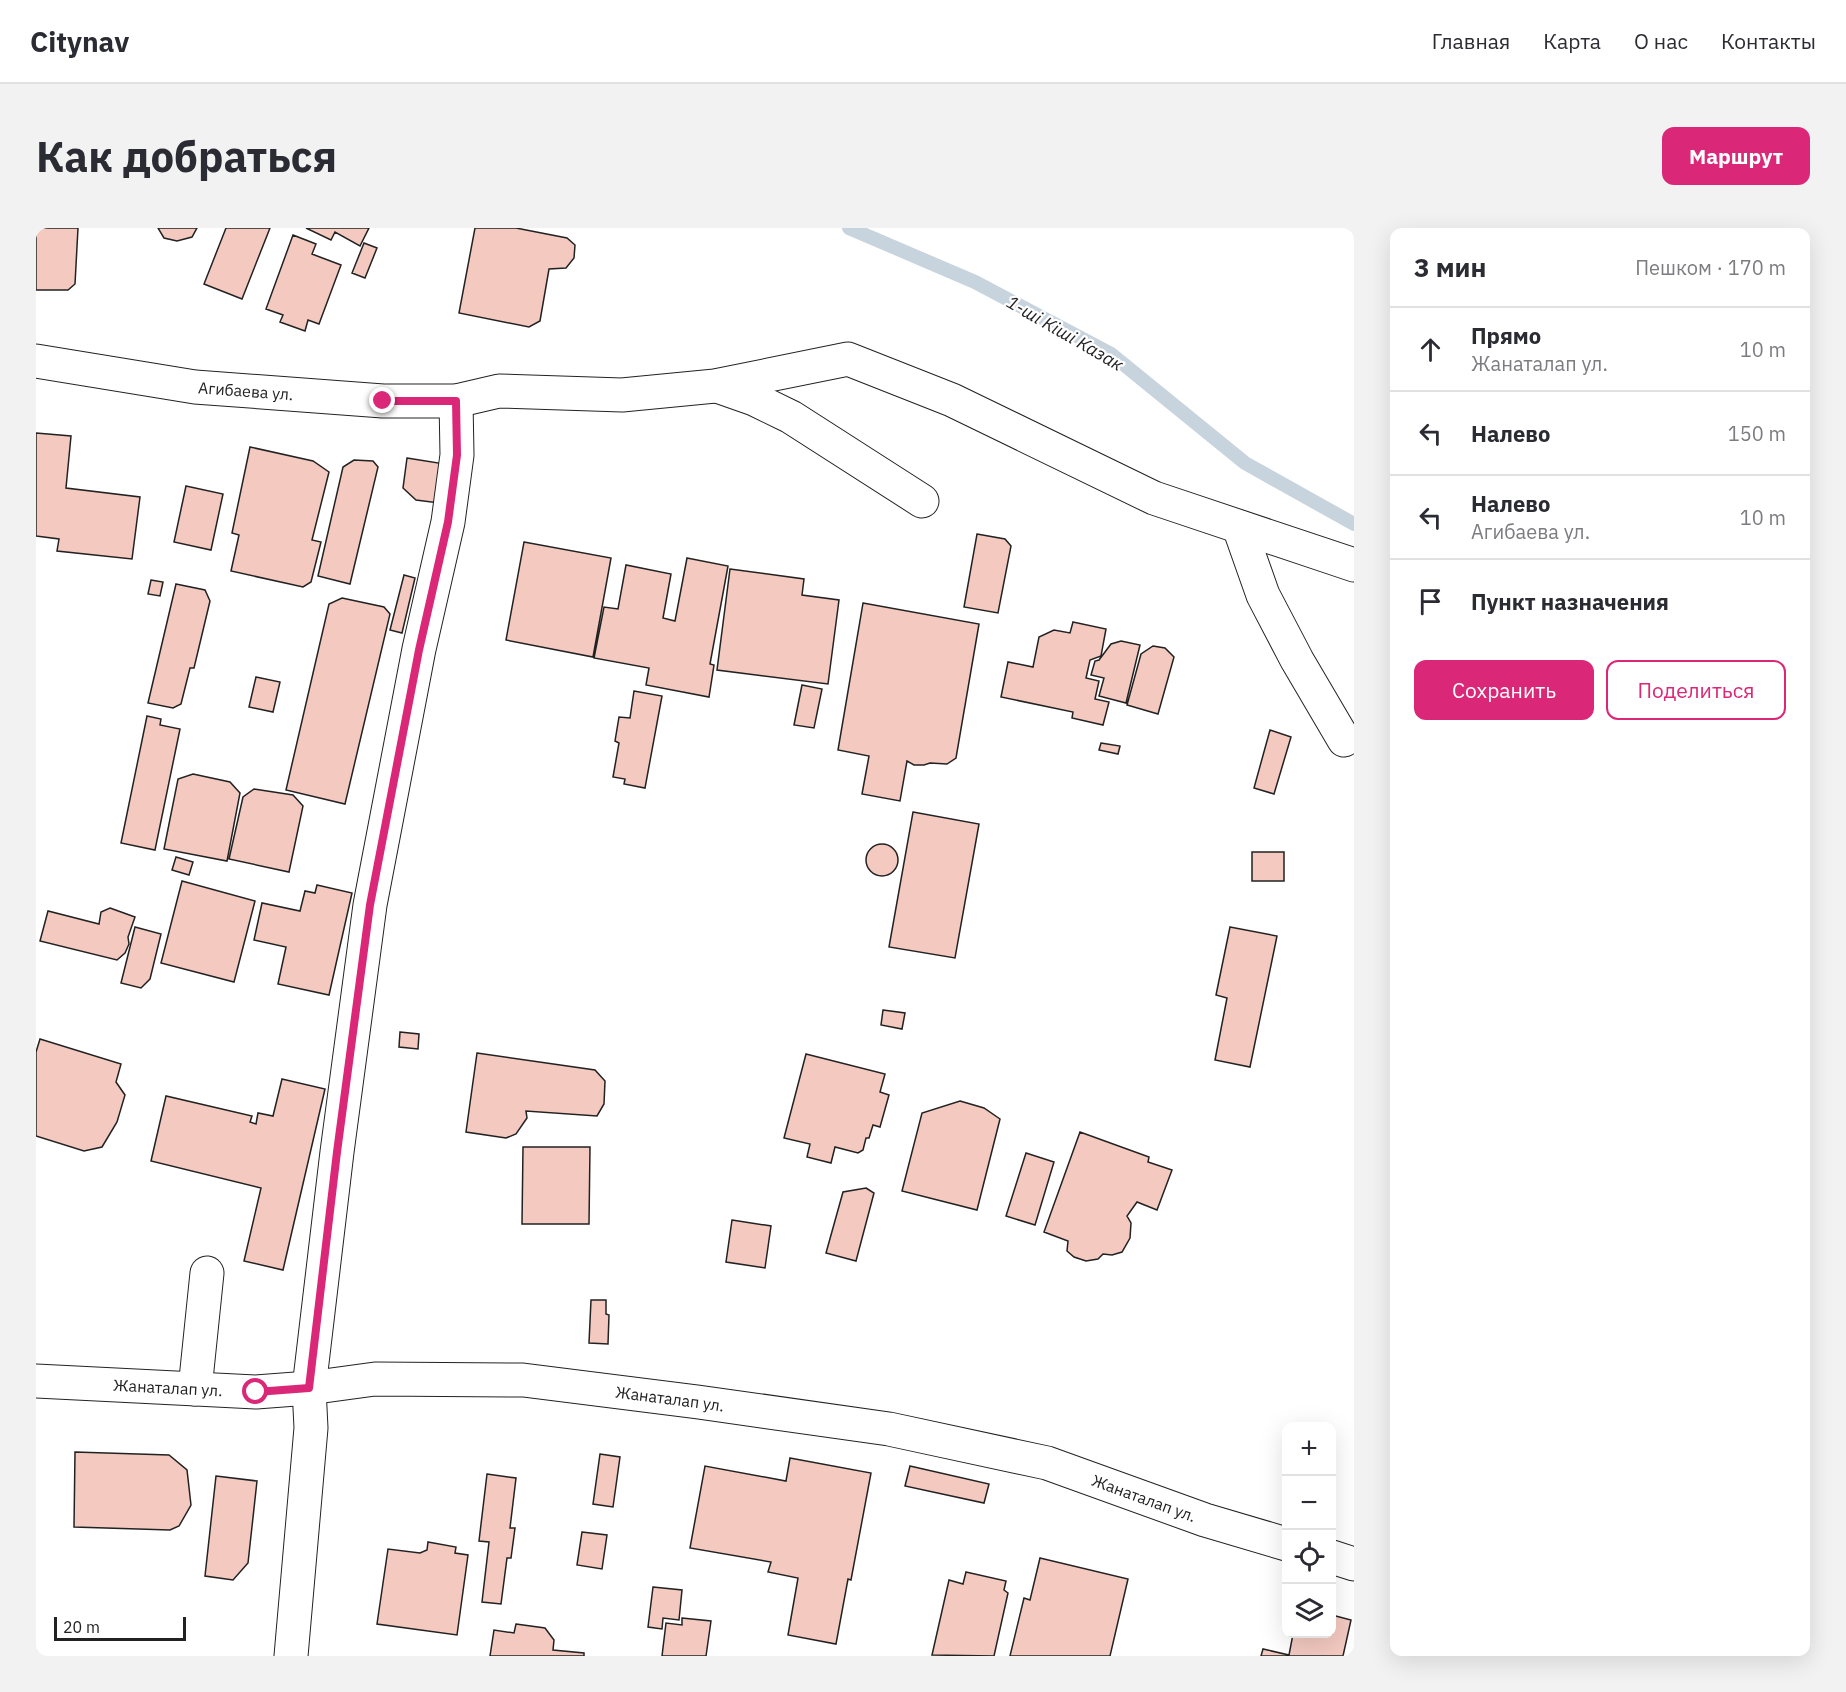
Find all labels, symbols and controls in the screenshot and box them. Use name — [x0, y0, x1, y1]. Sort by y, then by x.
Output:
text: Citynav — [30, 23, 129, 60]
text: Главная — [1432, 27, 1510, 55]
text: Карта — [1543, 27, 1601, 55]
text: О нас — [1634, 27, 1688, 55]
text: Контакты — [1721, 27, 1816, 55]
button: Маршрут — [1662, 127, 1810, 185]
text: Как добраться — [36, 129, 337, 184]
text: 3 мин — [1414, 250, 1486, 284]
text: Пешком · 170 m — [1635, 254, 1786, 281]
water label: 1-ші Кіші Казак — [1002, 290, 1128, 376]
text: Прямо — [1471, 321, 1541, 350]
icon: ahead — [1414, 333, 1447, 366]
text: 10 m — [1740, 336, 1786, 363]
text: Жанаталап ул. — [1471, 350, 1608, 377]
street label: Агибаева ул. — [197, 377, 294, 404]
route end — [369, 387, 395, 413]
icon: left — [1414, 417, 1447, 450]
text: Налево — [1471, 419, 1550, 448]
text: 150 m — [1728, 420, 1786, 447]
text: Налево — [1471, 489, 1550, 518]
icon: left — [1414, 501, 1447, 534]
text: 10 m — [1740, 504, 1786, 531]
text: Агибаева ул. — [1471, 518, 1590, 545]
icon: arrive — [1414, 585, 1447, 618]
text: Пункт назначения — [1471, 587, 1669, 616]
button: Сохранить — [1414, 660, 1594, 720]
button: Поделиться — [1606, 660, 1786, 720]
street label: Жанаталап ул. — [113, 1375, 223, 1400]
route start — [242, 1378, 268, 1404]
street label: Жанаталап ул. — [614, 1382, 726, 1416]
map controls — [1282, 1422, 1336, 1638]
button: + — [1282, 1422, 1336, 1476]
street label: Жанаталап ул. — [1089, 1470, 1199, 1526]
button: − — [1282, 1476, 1336, 1530]
button: locate — [1282, 1530, 1336, 1584]
button: layers — [1282, 1584, 1336, 1638]
scale bar — [54, 1614, 186, 1642]
text: 20 m — [63, 1617, 100, 1637]

